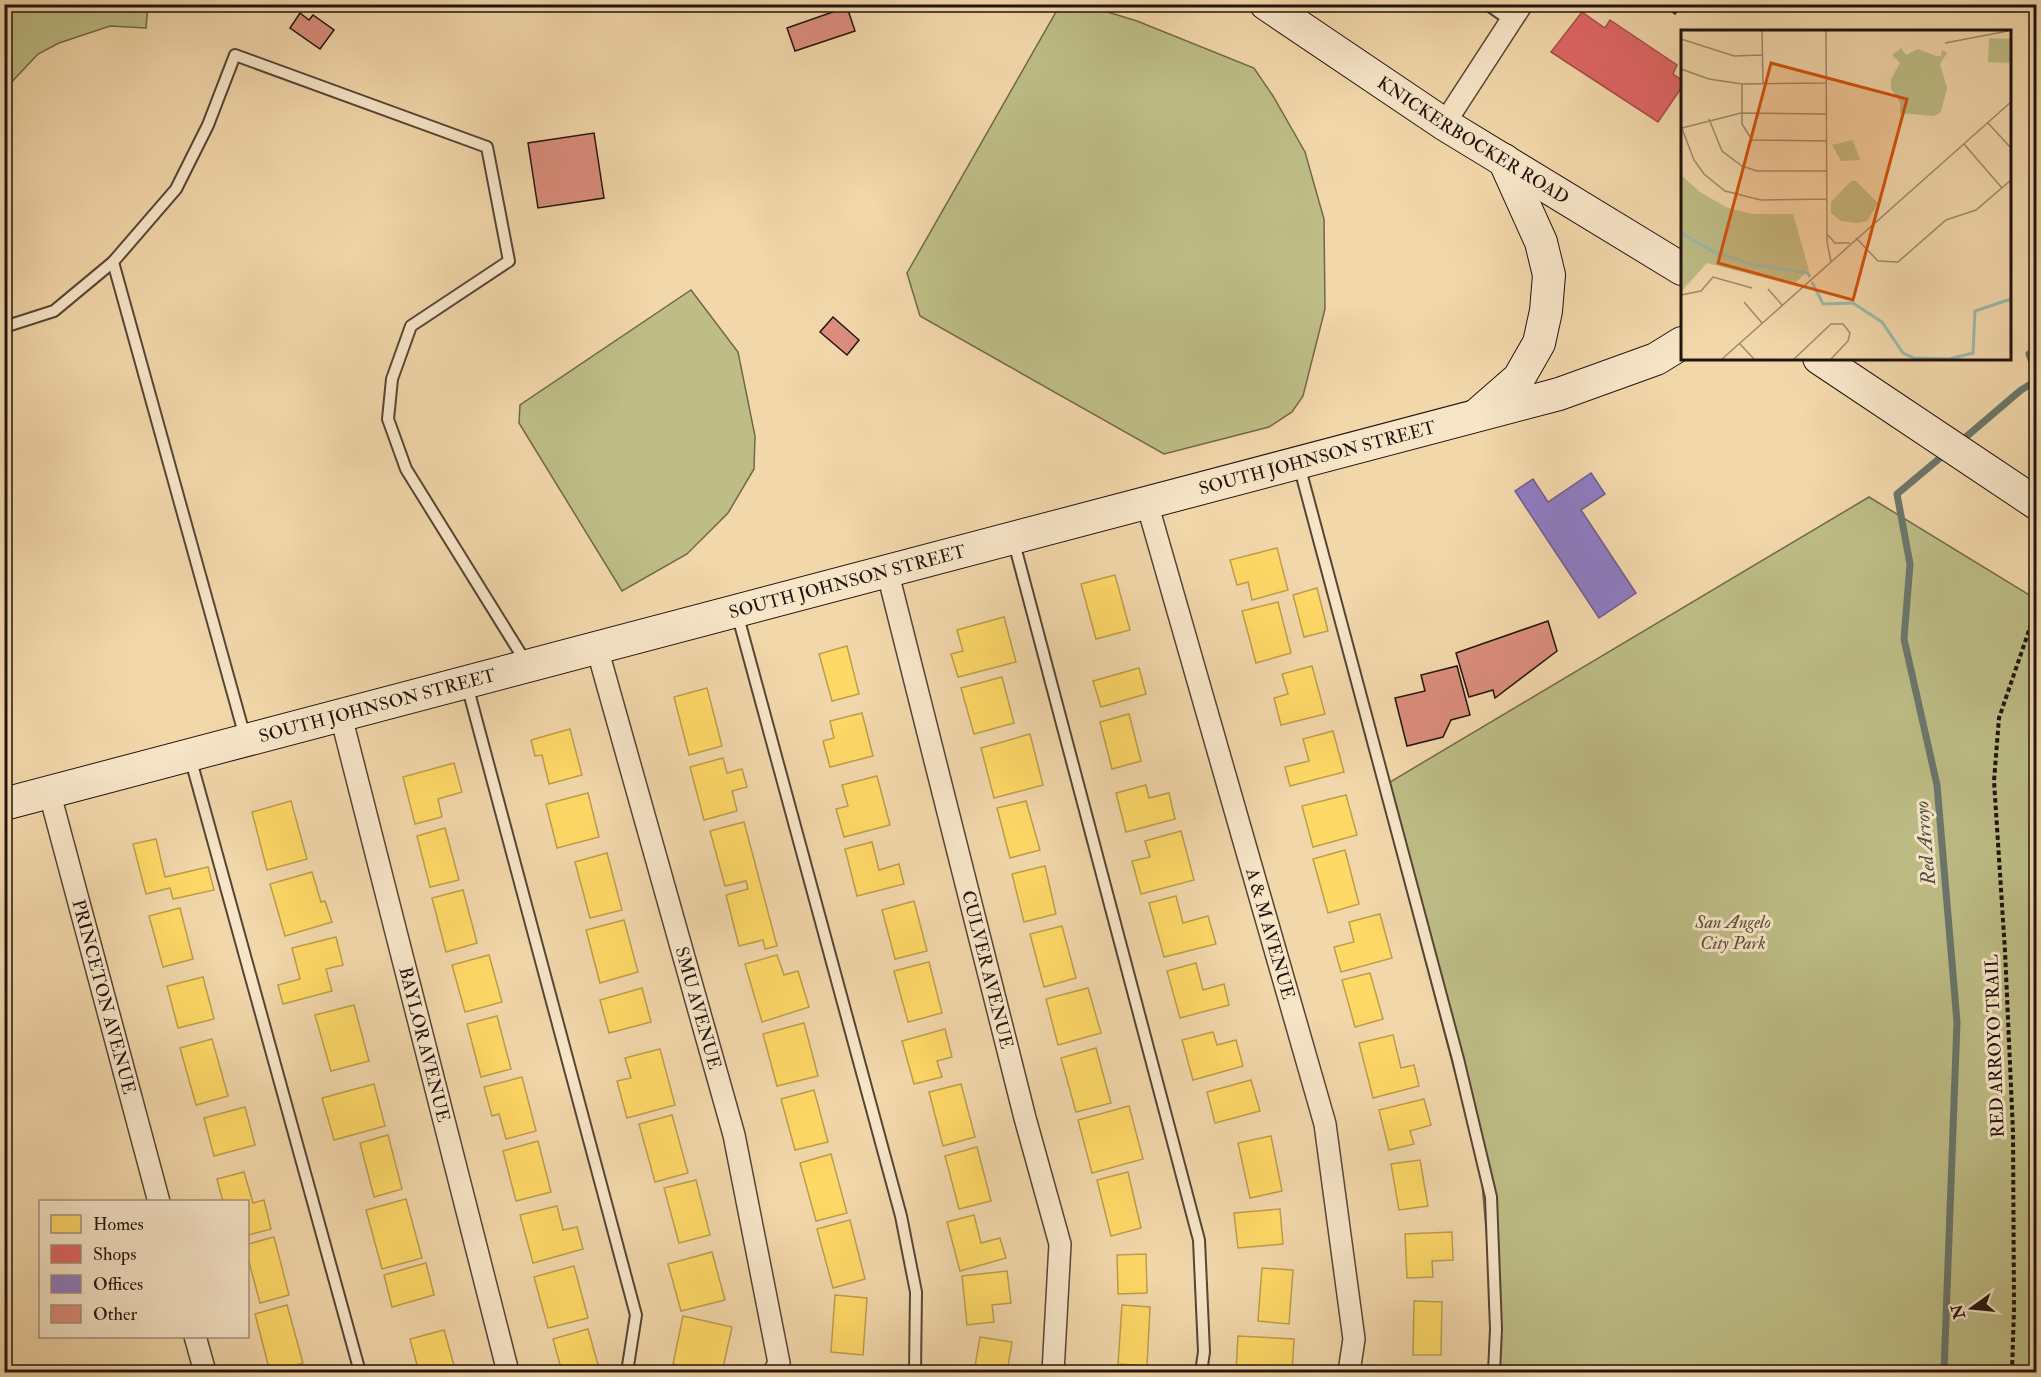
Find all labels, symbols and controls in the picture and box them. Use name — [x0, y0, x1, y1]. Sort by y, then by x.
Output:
inset map — [1681, 30, 2011, 360]
street label: KNICKERBOCKER ROAD — [1373, 71, 1573, 209]
street label: SOUTH JOHNSON STREET — [1196, 415, 1439, 500]
street label: SOUTH JOHNSON STREET — [726, 539, 969, 624]
street label: SOUTH JOHNSON STREET — [256, 663, 499, 748]
water label: Red Arroyo — [1909, 800, 1941, 887]
street label: A & M AVENUE — [1240, 864, 1300, 1002]
street label: CULVER AVENUE — [957, 888, 1019, 1051]
street label: PRINCETON AVENUE — [67, 897, 141, 1097]
park label: San Angelo City Park — [1694, 911, 1771, 955]
street label: SMU AVENUE — [670, 944, 726, 1072]
street label: RED ARROYO TRAIL — [1980, 954, 2010, 1138]
street label: BAYLOR AVENUE — [394, 964, 455, 1125]
legend — [39, 1200, 249, 1338]
text: Homes — [93, 1213, 144, 1236]
text: Shops — [93, 1243, 136, 1266]
text: Offices — [93, 1273, 143, 1296]
north arrow — [1942, 1278, 2002, 1338]
text: N — [1947, 1301, 1970, 1322]
text: Other — [93, 1303, 137, 1326]

